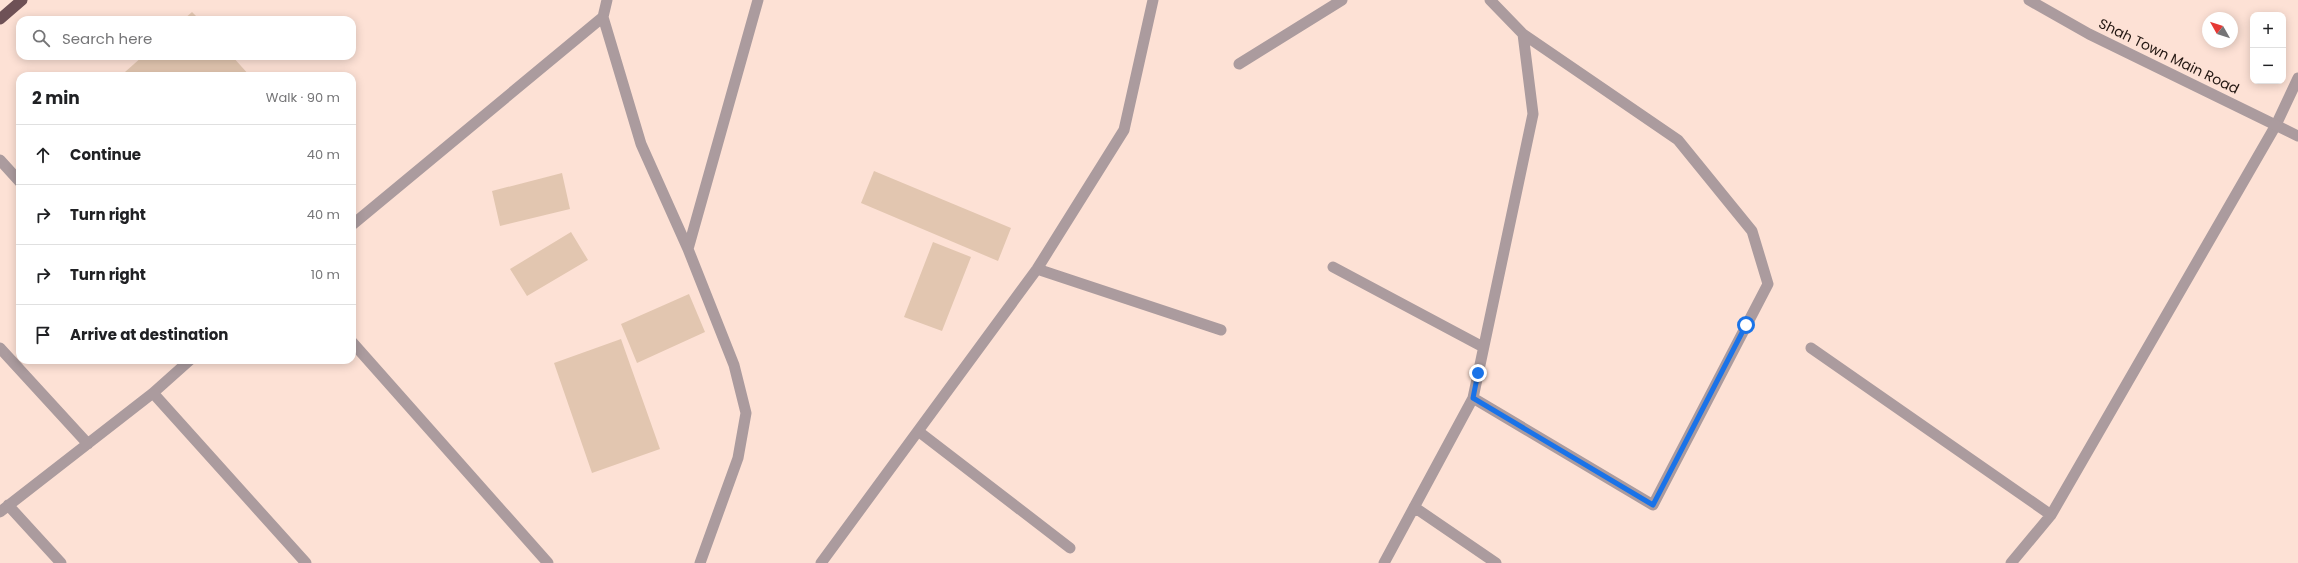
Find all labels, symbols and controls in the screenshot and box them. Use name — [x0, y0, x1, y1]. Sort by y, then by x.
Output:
north arrow — [2202, 12, 2238, 48]
map controls — [2250, 12, 2286, 84]
button: + — [2250, 12, 2286, 48]
street label: Shah Town Main Road — [2095, 13, 2243, 99]
search box — [16, 16, 356, 60]
icon: search — [30, 27, 52, 49]
text: Search here — [62, 28, 152, 49]
button: − — [2250, 48, 2286, 84]
text: 2 min — [32, 86, 80, 110]
text: Walk · 90 m — [266, 88, 340, 107]
icon: ahead — [32, 144, 54, 166]
text: Continue — [70, 144, 141, 165]
text: 40 m — [307, 145, 340, 164]
icon: right — [32, 204, 54, 226]
text: Turn right — [70, 204, 146, 225]
text: 40 m — [307, 205, 340, 224]
icon: right — [32, 264, 54, 286]
text: Turn right — [70, 264, 146, 285]
text: 10 m — [311, 265, 340, 284]
route start — [1737, 316, 1755, 334]
icon: arrive — [32, 324, 54, 346]
text: Arrive at destination — [70, 324, 228, 345]
route end — [1469, 364, 1487, 382]

